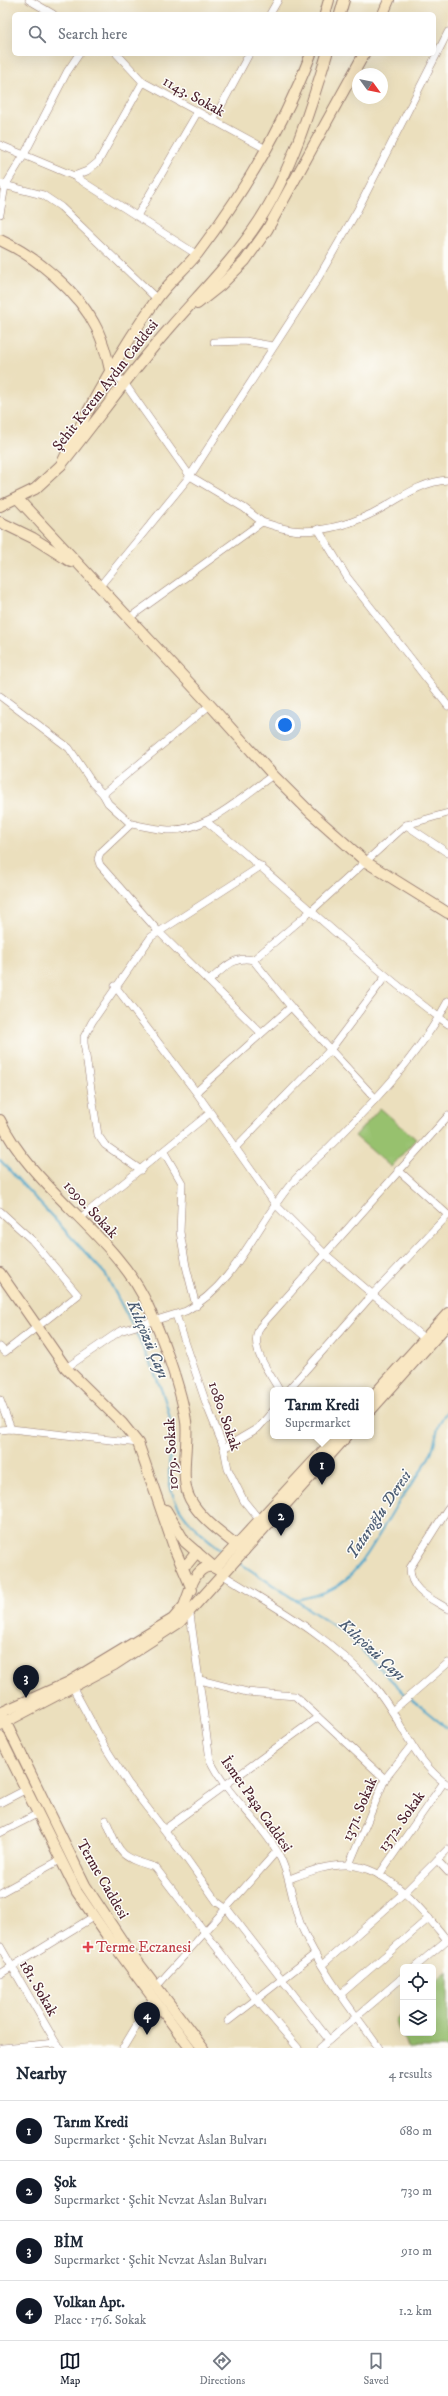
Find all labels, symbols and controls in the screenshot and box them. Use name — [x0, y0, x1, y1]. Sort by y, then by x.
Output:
search box — [12, 12, 436, 56]
icon: search — [26, 23, 48, 45]
text: Search here — [58, 25, 127, 44]
north arrow — [352, 68, 388, 104]
street label: 1143. Sokak — [159, 72, 229, 122]
street label: Şehit Kerem Aydın Caddesi — [48, 316, 163, 455]
your location — [275, 715, 295, 735]
street label: 1090. Sokak — [59, 1176, 123, 1243]
water label: Kılıçözü Çayı — [122, 1296, 174, 1382]
street label: 1080. Sokak — [204, 1379, 245, 1454]
popup — [270, 1387, 374, 1439]
text: Tarım Kredi — [285, 1396, 359, 1415]
text: Supermarket — [285, 1415, 351, 1431]
street label: 1079. Sokak — [160, 1417, 183, 1490]
pin: 1 — [309, 1452, 335, 1485]
water label: Tataroğlu Deresi — [342, 1466, 416, 1562]
pin: 2 — [268, 1503, 294, 1536]
water label: Kılıçözü Çayı — [334, 1613, 410, 1685]
pin: 3 — [13, 1665, 39, 1698]
street label: İsmet Paşa Caddesi — [216, 1753, 297, 1856]
street label: 1371. Sokak — [338, 1774, 382, 1844]
street label: 1372. Sokak — [374, 1787, 430, 1855]
street label: Terme Caddesi — [72, 1836, 133, 1923]
place label: Terme Eczanesi — [96, 1938, 191, 1957]
marker: Terme Eczanesi — [83, 1942, 93, 1952]
street label: 181. Sokak — [15, 1957, 62, 2020]
map controls — [400, 1964, 436, 2036]
button: locate — [400, 1964, 436, 2000]
button: layers — [400, 2000, 436, 2036]
pin: 4 — [134, 2002, 160, 2035]
text: Nearby — [16, 2063, 66, 2085]
text: 4 results — [389, 2066, 432, 2082]
text: Tarım Kredi — [54, 2113, 128, 2132]
text: 1 — [27, 2123, 31, 2139]
text: 680 m — [399, 2123, 432, 2139]
text: Supermarket · Şehit Nevzat Aslan Bulvarı — [54, 2132, 267, 2148]
text: Şok — [54, 2173, 77, 2192]
text: 2 — [26, 2183, 32, 2199]
text: 730 m — [401, 2183, 432, 2199]
text: Supermarket · Şehit Nevzat Aslan Bulvarı — [54, 2192, 267, 2208]
text: BİM — [54, 2233, 83, 2252]
text: 3 — [27, 2243, 31, 2259]
text: 910 m — [401, 2243, 432, 2259]
text: Supermarket · Şehit Nevzat Aslan Bulvarı — [54, 2252, 267, 2268]
text: Volkan Apt. — [54, 2293, 125, 2312]
text: 4 — [25, 2303, 33, 2319]
text: 1.2 km — [399, 2303, 432, 2319]
text: Place · 176. Sokak — [54, 2312, 146, 2328]
tab: Map — [59, 2350, 81, 2388]
tab: Directions — [200, 2350, 245, 2388]
tab: Saved — [364, 2350, 389, 2388]

